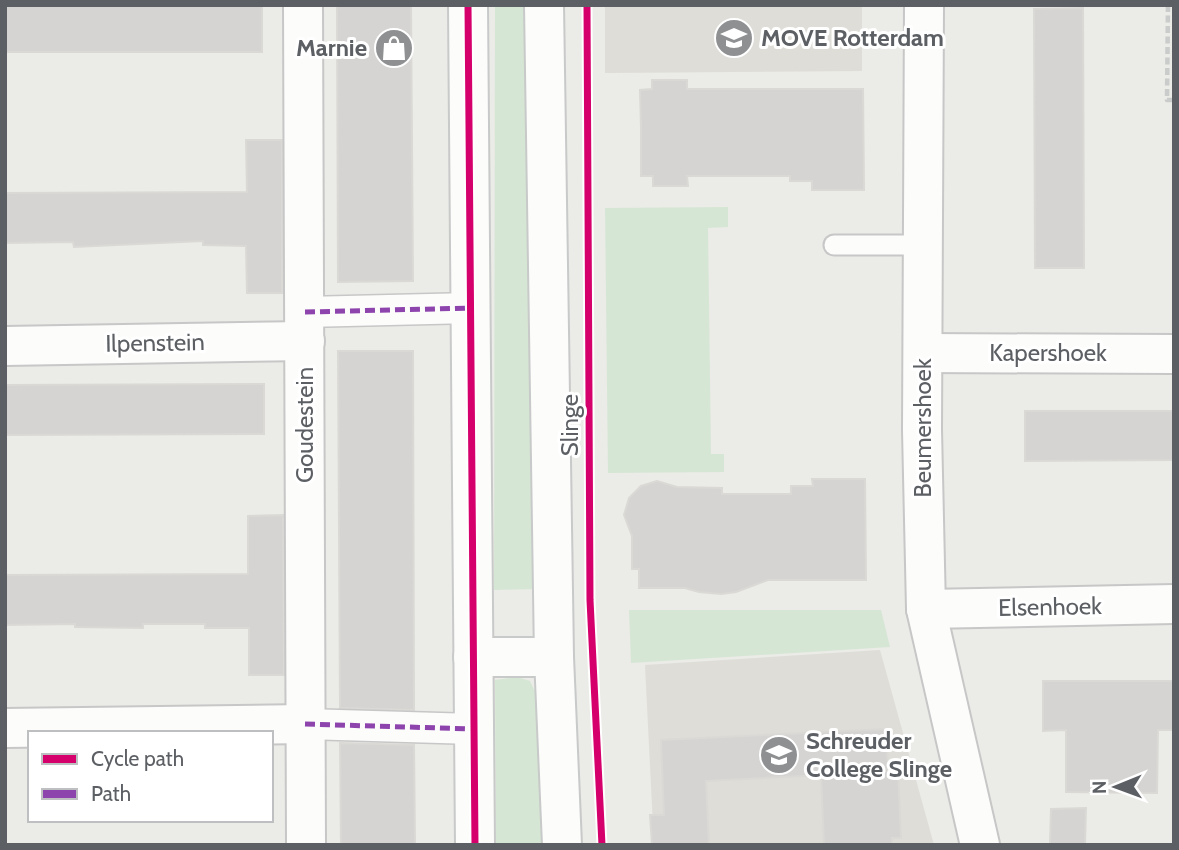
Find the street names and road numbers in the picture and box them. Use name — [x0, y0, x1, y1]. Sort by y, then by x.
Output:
street label: Ilpenstein — [105, 327, 205, 358]
street label: Kapershoek — [989, 338, 1107, 367]
street label: Beumershoek — [908, 358, 937, 498]
street label: Goudestein — [290, 367, 319, 483]
street label: Slinge — [555, 394, 584, 456]
street label: Elsenhoek — [998, 591, 1102, 622]

